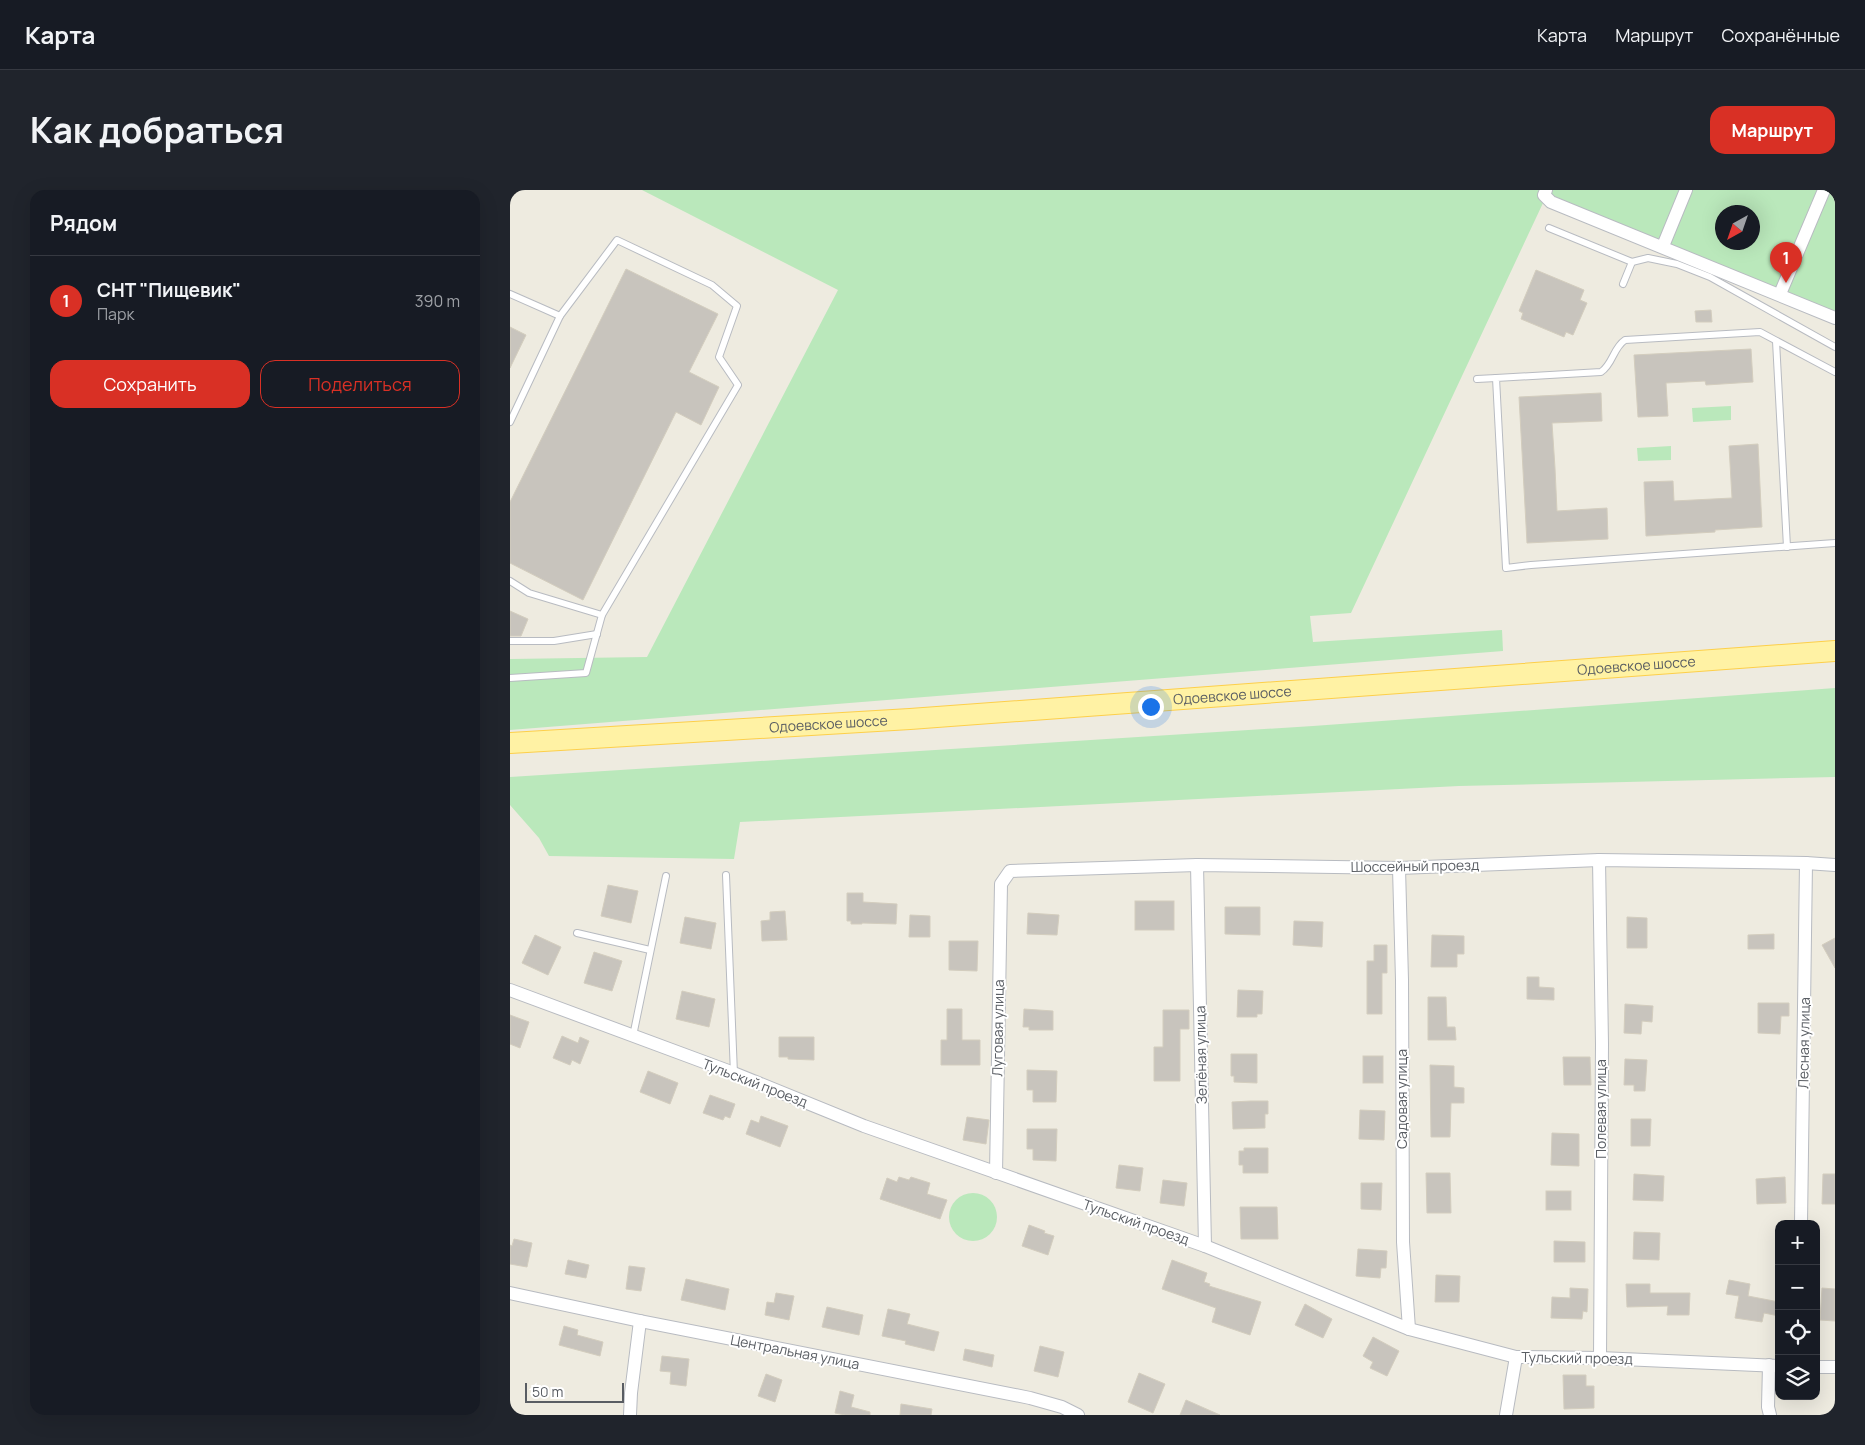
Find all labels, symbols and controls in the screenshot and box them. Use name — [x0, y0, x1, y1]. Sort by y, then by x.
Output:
text: Карта — [25, 18, 95, 51]
text: Карта — [1537, 23, 1587, 47]
text: Маршрут — [1615, 23, 1693, 47]
text: Сохранённые — [1721, 23, 1840, 47]
text: Как добраться — [30, 106, 284, 154]
button: Маршрут — [1710, 106, 1835, 154]
north arrow — [1715, 205, 1760, 250]
text: Рядом — [50, 209, 117, 237]
pin: 1 — [1770, 242, 1802, 283]
text: СНТ "Пищевик" — [97, 277, 241, 303]
text: 1 — [62, 290, 70, 312]
text: 390 m — [415, 290, 460, 312]
text: Парк — [97, 303, 134, 325]
button: Сохранить — [50, 360, 250, 408]
button: Поделиться — [260, 360, 460, 408]
street label: Одоевское шоссе — [1576, 651, 1696, 679]
street label: Одоевское шоссе — [1172, 681, 1292, 709]
your location — [1138, 694, 1164, 720]
street label: Одоевское шоссе — [769, 710, 888, 736]
street label: Шоссейный проезд — [1350, 855, 1480, 876]
street label: Луговая улица — [987, 979, 1008, 1077]
street label: Лесная улица — [1793, 997, 1814, 1089]
street label: Зелёная улица — [1190, 1005, 1211, 1105]
street label: Садовая улица — [1392, 1049, 1411, 1149]
street label: Тульский проезд — [700, 1054, 811, 1111]
street label: Полевая улица — [1591, 1059, 1610, 1159]
street label: Тульский проезд — [1080, 1194, 1192, 1249]
map controls — [1775, 1220, 1820, 1400]
button: + — [1775, 1220, 1820, 1265]
button: − — [1775, 1265, 1820, 1310]
button: locate — [1775, 1310, 1820, 1355]
street label: Центральная улица — [729, 1330, 861, 1373]
street label: Тульский проезд — [1521, 1347, 1633, 1368]
button: layers — [1775, 1355, 1820, 1400]
scale bar — [525, 1380, 624, 1403]
text: 50 m — [532, 1382, 563, 1401]

